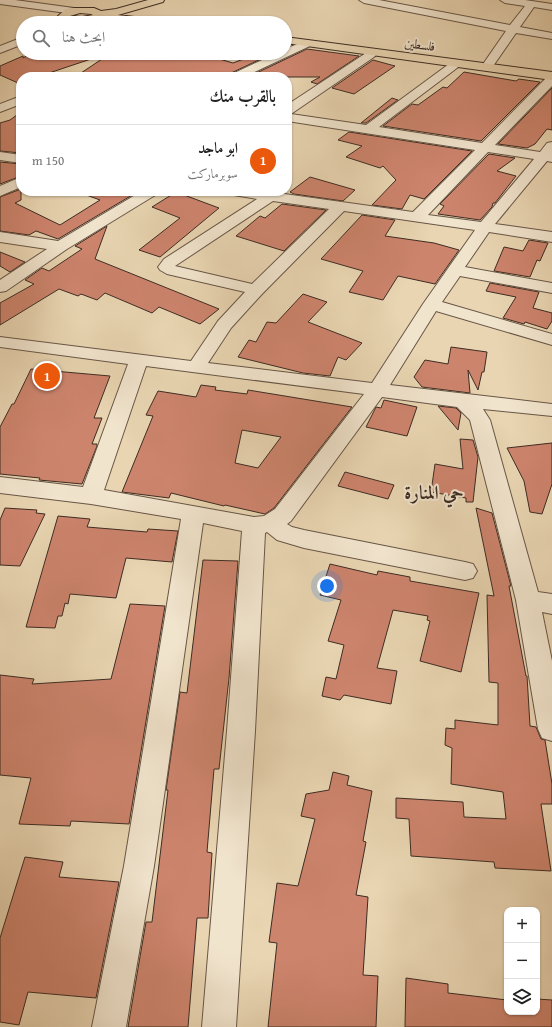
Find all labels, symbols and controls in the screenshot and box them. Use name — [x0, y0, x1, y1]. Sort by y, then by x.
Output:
search box — [16, 16, 292, 60]
text: ابحث هنا — [62, 26, 105, 47]
icon: search — [30, 27, 52, 49]
street label: فلسطين — [403, 33, 437, 56]
text: بالقرب منك — [209, 83, 276, 108]
text: ابو ماجد — [198, 137, 238, 158]
text: 150 m — [32, 151, 64, 170]
text: 1 — [260, 151, 266, 170]
text: سوبرماركت — [188, 164, 238, 183]
pin: 1 — [34, 361, 60, 391]
district label: حي المنارة — [404, 478, 464, 508]
your location — [317, 576, 337, 596]
map controls — [504, 907, 540, 1015]
button: + — [504, 907, 540, 943]
button: − — [504, 943, 540, 979]
button: layers — [504, 979, 540, 1015]

